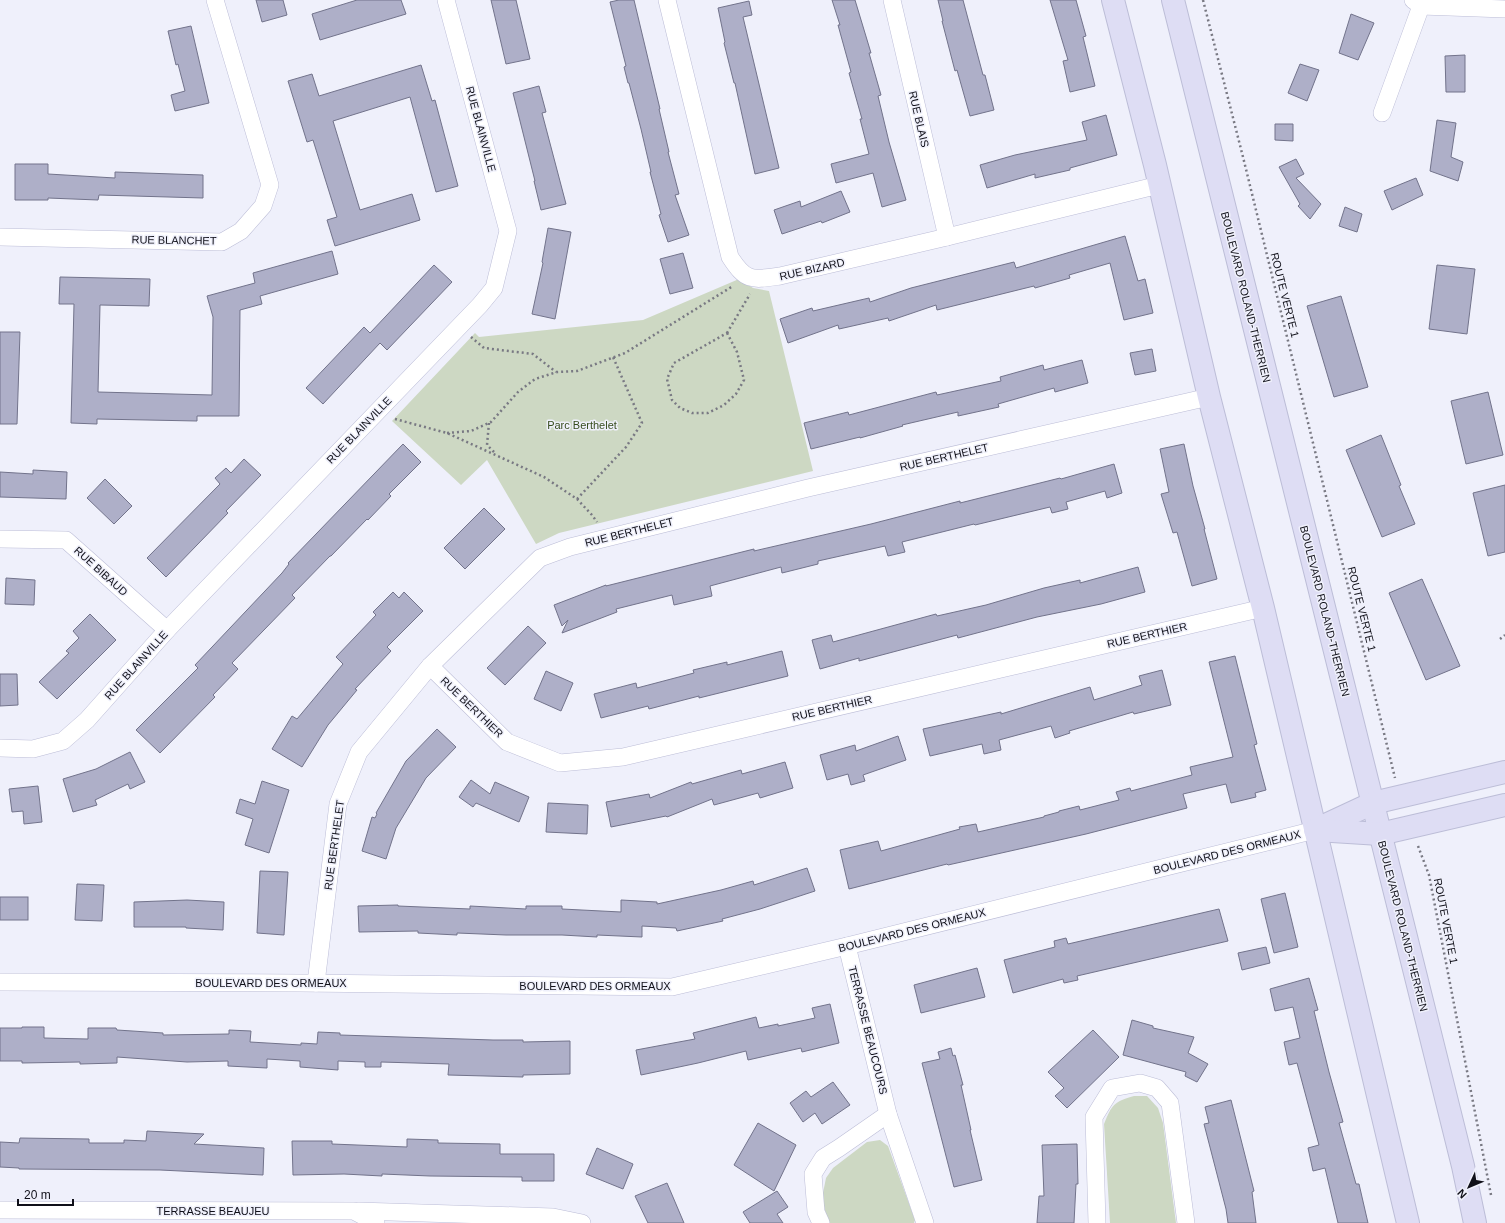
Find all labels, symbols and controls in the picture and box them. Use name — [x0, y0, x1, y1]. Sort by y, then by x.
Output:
street label: RUE BLAINVILLE — [464, 85, 498, 173]
street label: RUE BLAIS — [907, 90, 931, 148]
street label: BOULEVARD ROLAND-THERRIEN — [1219, 210, 1273, 384]
street label: RUE BLANCHET — [131, 233, 217, 247]
street label: ROUTE VERTE 1 — [1269, 251, 1301, 339]
street label: RUE BIZARD — [778, 256, 846, 282]
street label: RUE BLAINVILLE — [324, 394, 394, 466]
park label: Parc Berthelet — [547, 419, 617, 431]
street label: RUE BERTHELET — [898, 441, 990, 473]
street label: RUE BERTHELET — [583, 515, 675, 549]
street label: BOULEVARD ROLAND-THERRIEN — [1298, 524, 1352, 698]
street label: RUE BIBAUD — [72, 544, 130, 598]
street label: ROUTE VERTE 1 — [1346, 565, 1378, 653]
street label: RUE BERTHIER — [1106, 620, 1188, 650]
street label: RUE BLAINVILLE — [102, 628, 170, 702]
street label: RUE BERTHIER — [438, 674, 506, 740]
street label: RUE BERTHIER — [791, 693, 873, 723]
street label: RUE BERTHELET — [322, 799, 346, 891]
street label: BOULEVARD DES ORMEAUX — [1152, 828, 1303, 876]
street label: BOULEVARD ROLAND-THERRIEN — [1376, 839, 1430, 1013]
street label: ROUTE VERTE 1 — [1432, 877, 1460, 965]
street label: BOULEVARD DES ORMEAUX — [837, 906, 988, 954]
street label: TERRASSE BEAUCOURS — [846, 964, 890, 1096]
street label: BOULEVARD DES ORMEAUX — [195, 977, 347, 989]
street label: BOULEVARD DES ORMEAUX — [519, 980, 671, 992]
north arrow — [1449, 1167, 1489, 1207]
scale bar — [18, 1181, 73, 1207]
text: N — [1455, 1187, 1469, 1201]
text: 20 m — [24, 1188, 51, 1202]
street label: TERRASSE BEAUJEU — [156, 1205, 270, 1217]

